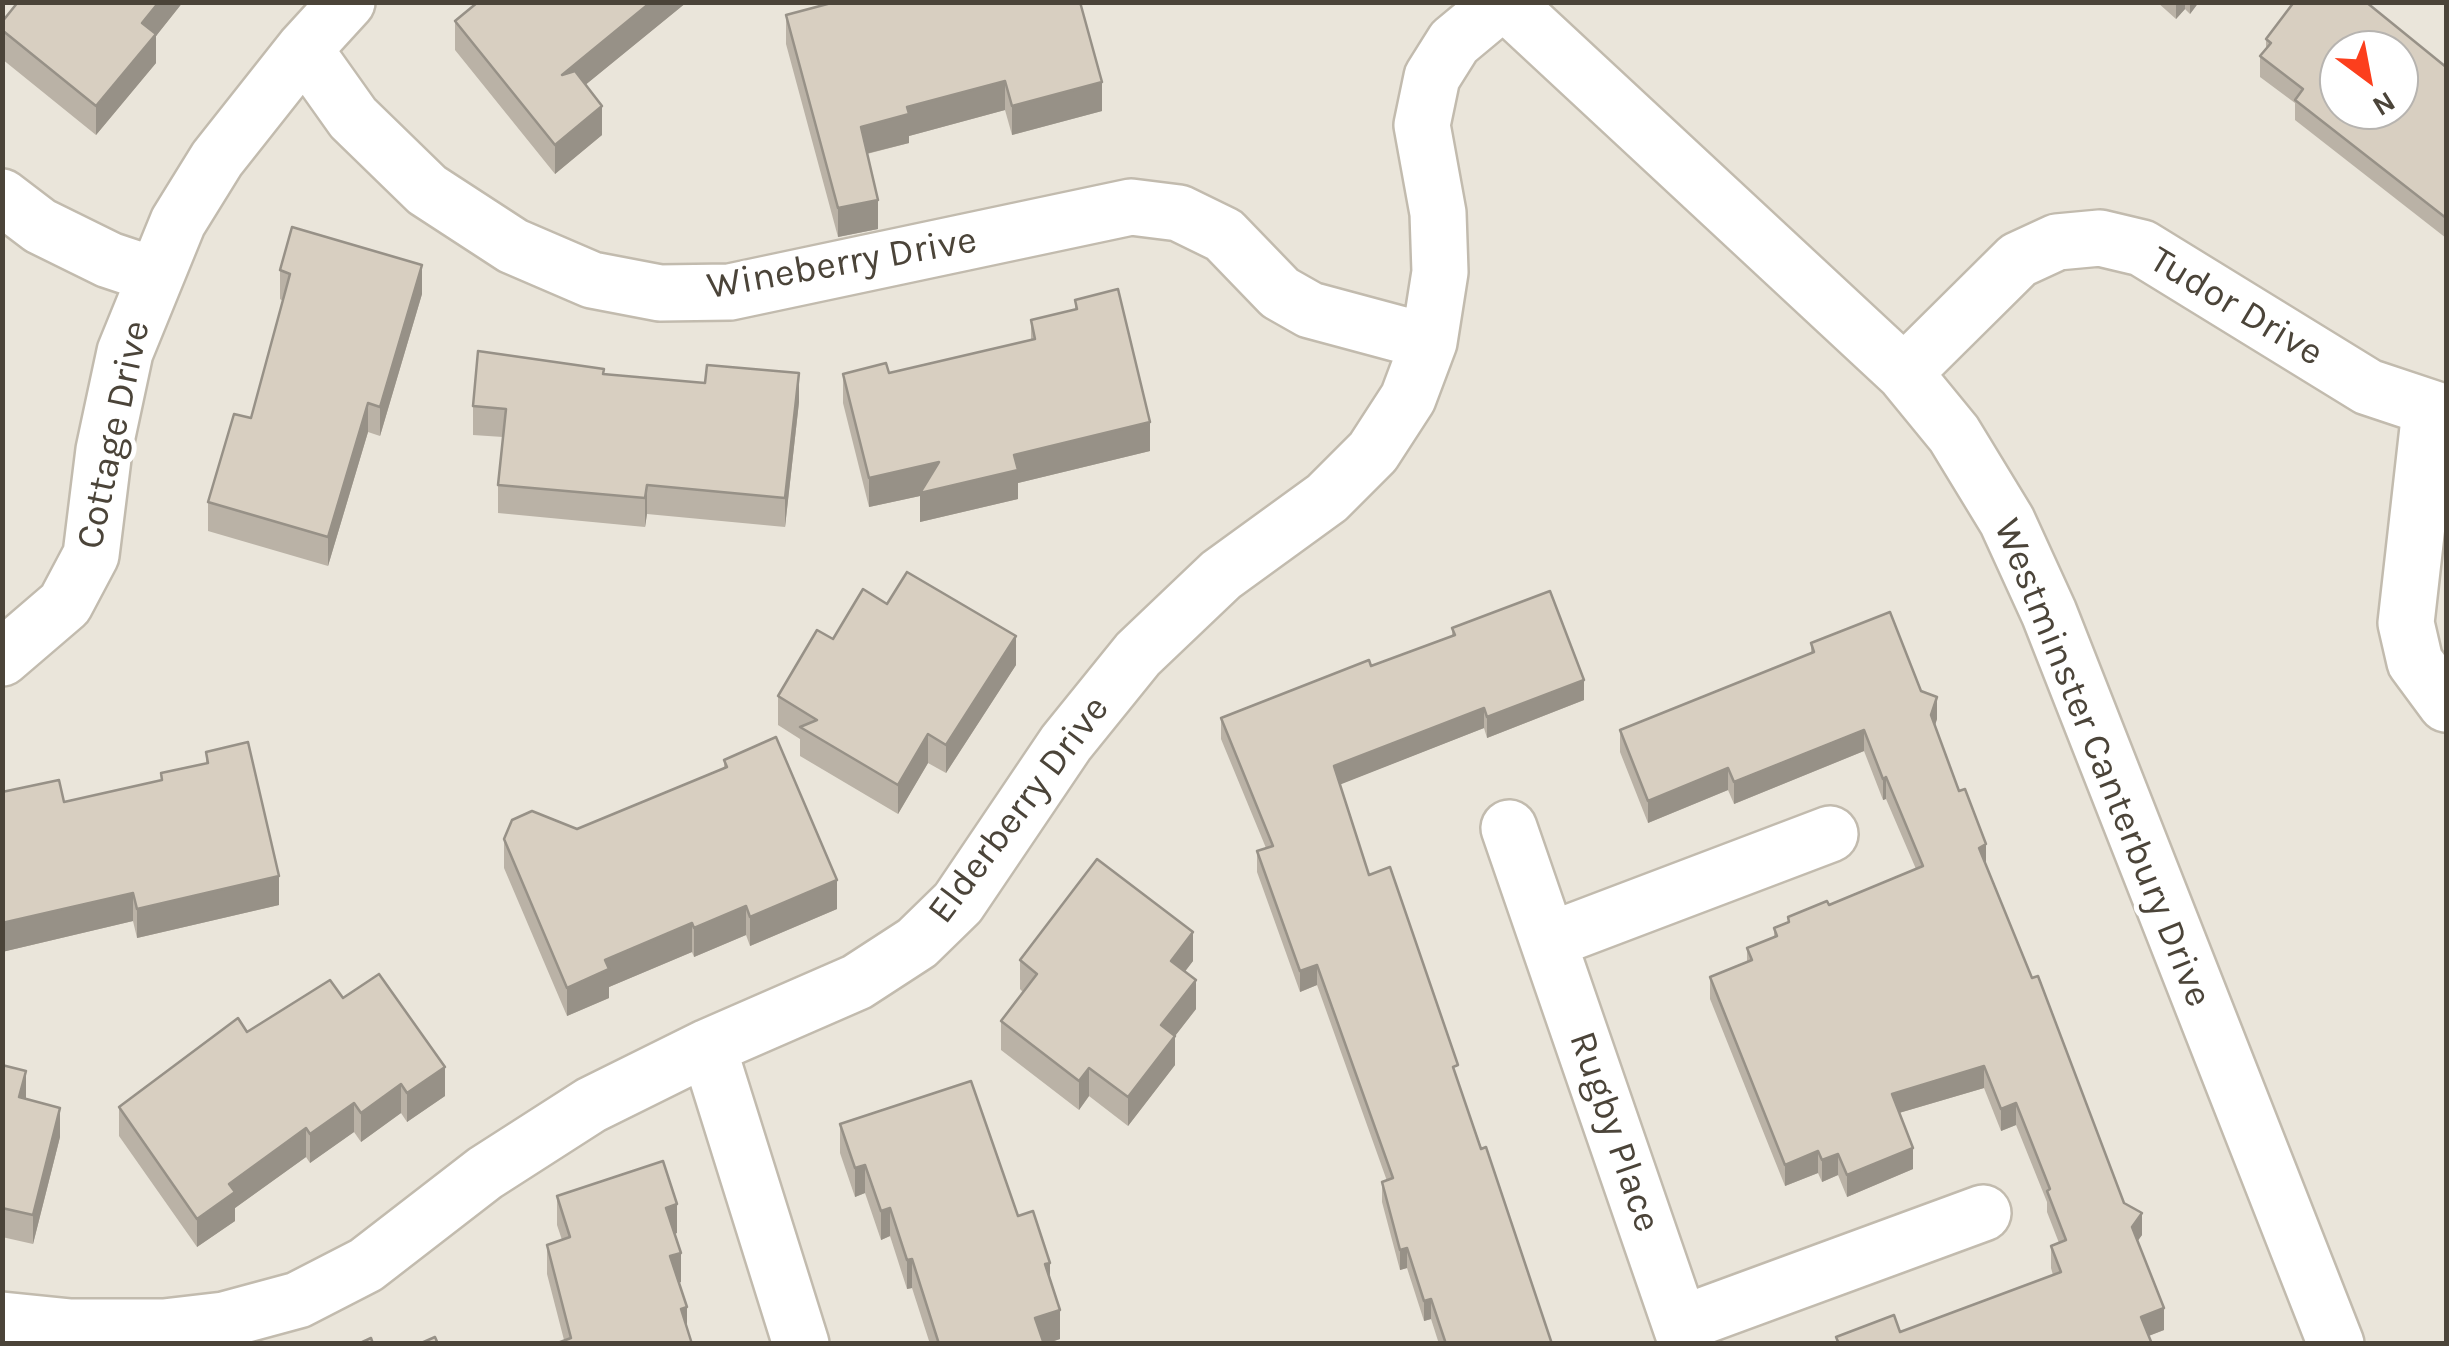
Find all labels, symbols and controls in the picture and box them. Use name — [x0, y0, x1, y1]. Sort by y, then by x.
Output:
north arrow — [2319, 30, 2419, 130]
text: N — [2367, 85, 2401, 123]
street label: Wineberry Drive — [704, 218, 980, 310]
street label: Tudor Drive — [2141, 237, 2331, 377]
street label: Cottage Drive — [68, 317, 160, 553]
street label: Westminster Canterbury Drive — [1983, 512, 2221, 1014]
street label: Elderberry Drive — [919, 687, 1119, 933]
street label: Rugby Place — [1558, 1026, 1670, 1238]

